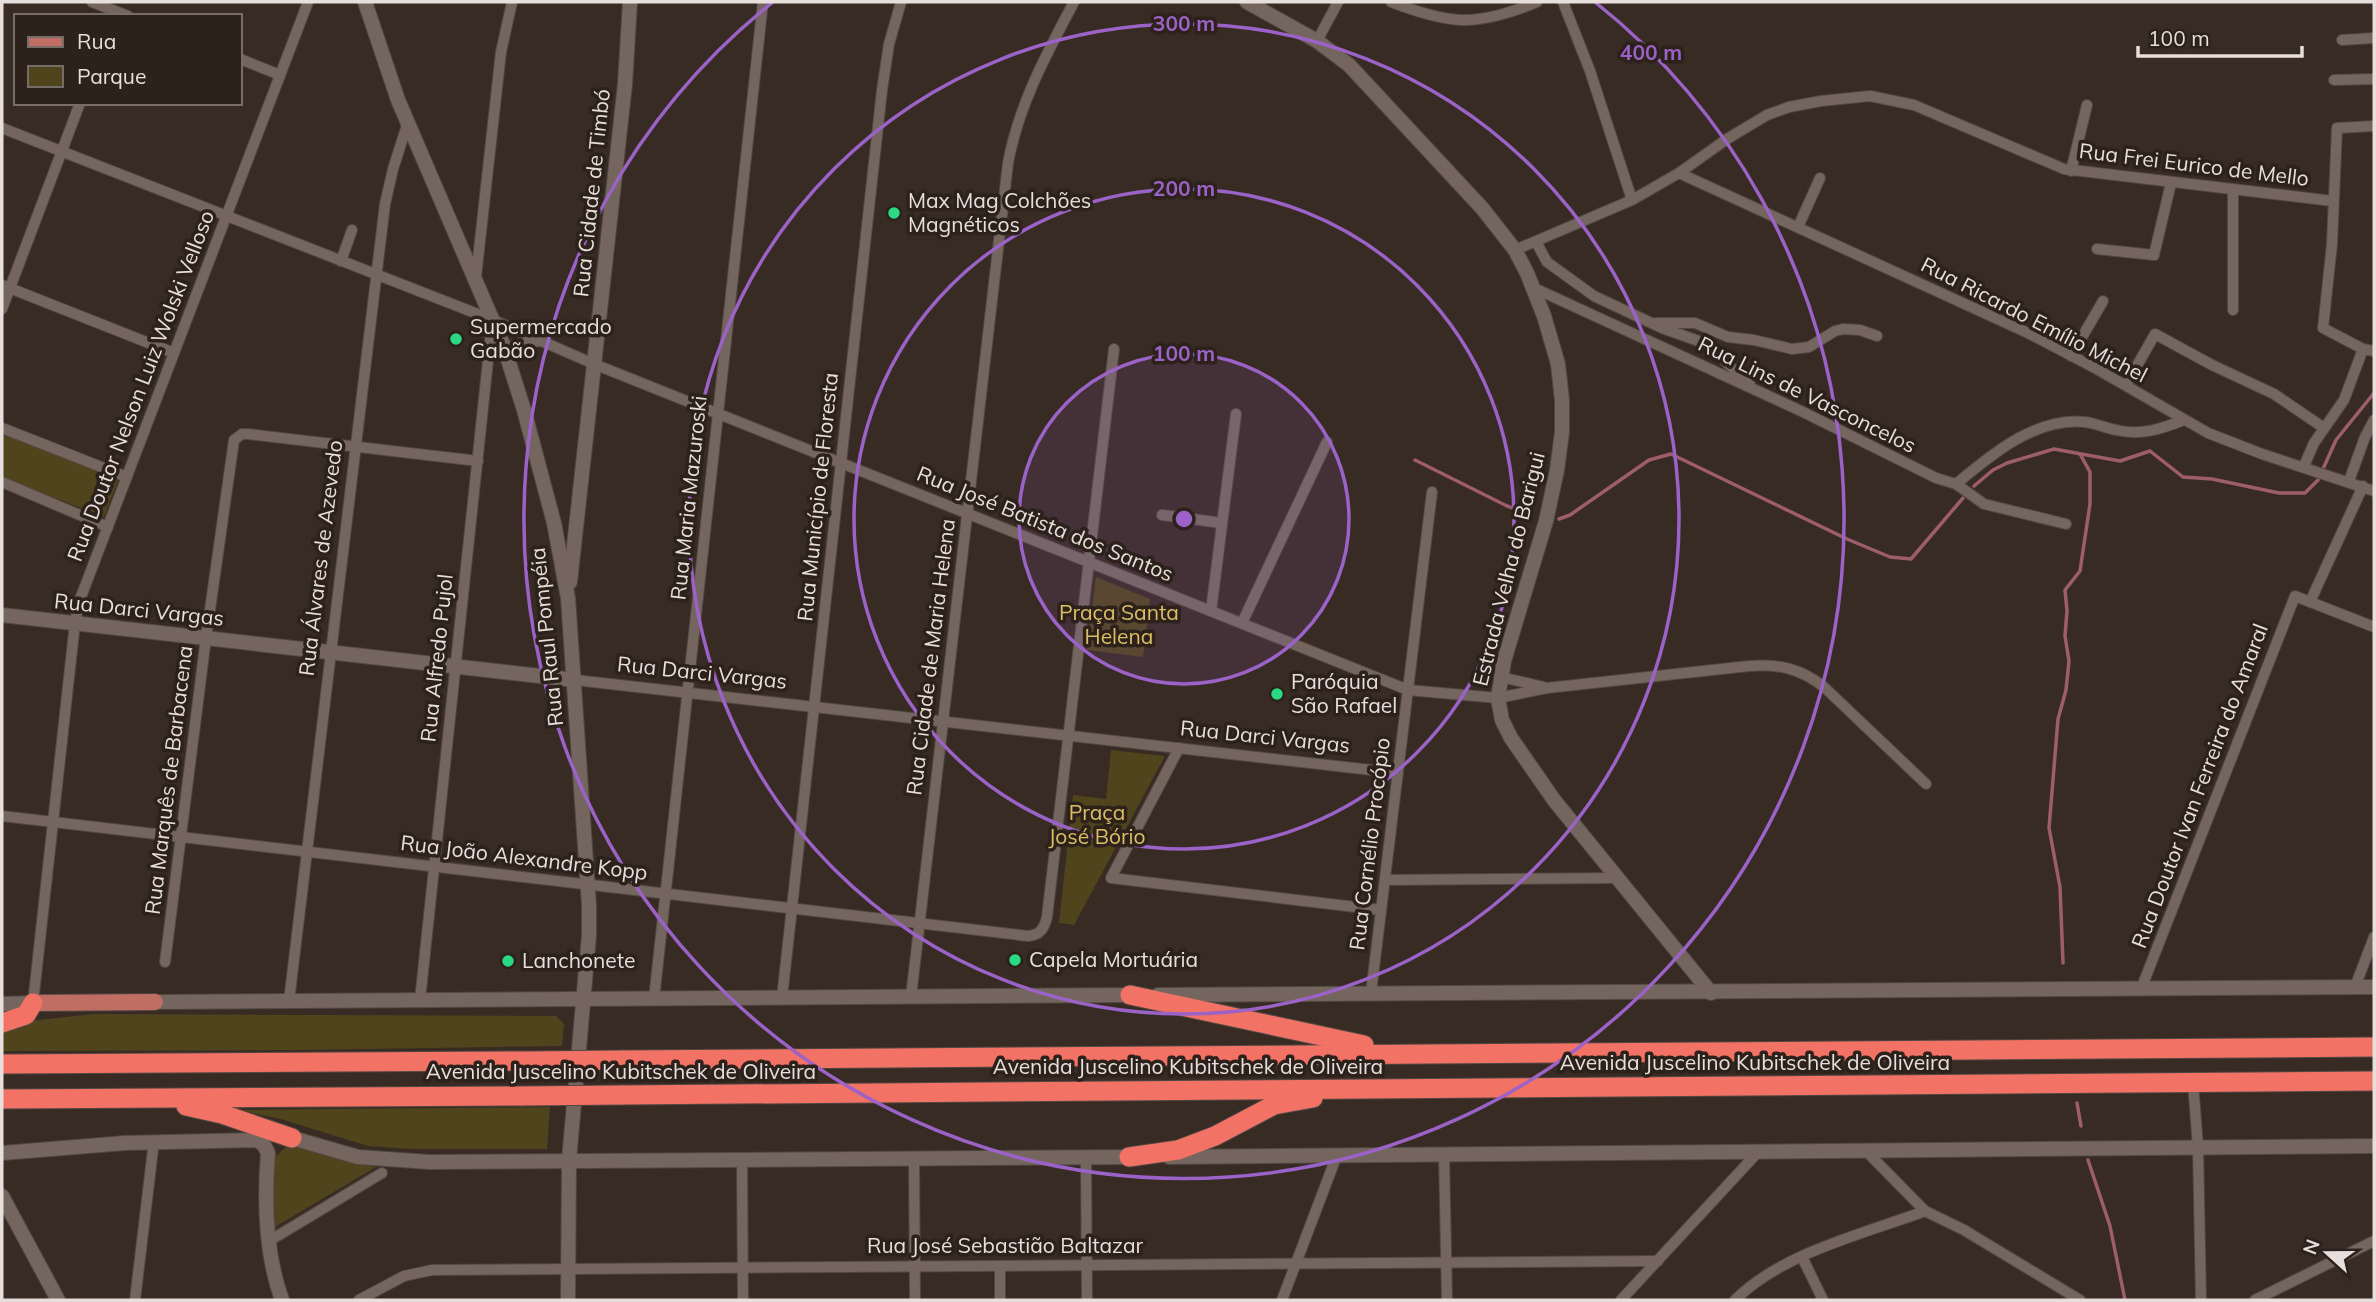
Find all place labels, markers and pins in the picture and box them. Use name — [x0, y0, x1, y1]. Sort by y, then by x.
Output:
place label: Max Mag Colchões Magnéticos — [908, 187, 1091, 237]
marker: Max Mag Colchões Magnéticos — [886, 205, 902, 221]
place label: Supermercado Gabão — [470, 313, 612, 363]
marker: Supermercado Gabão — [448, 331, 464, 347]
centre of rings — [1172, 507, 1196, 531]
place label: Paróquia São Rafael — [1291, 668, 1397, 718]
marker: Paróquia São Rafael — [1269, 686, 1285, 702]
place label: Capela Mortuária — [1029, 946, 1198, 972]
place label: Lanchonete — [522, 947, 635, 973]
marker: Capela Mortuária — [1007, 952, 1023, 968]
marker: Lanchonete — [500, 953, 516, 969]

